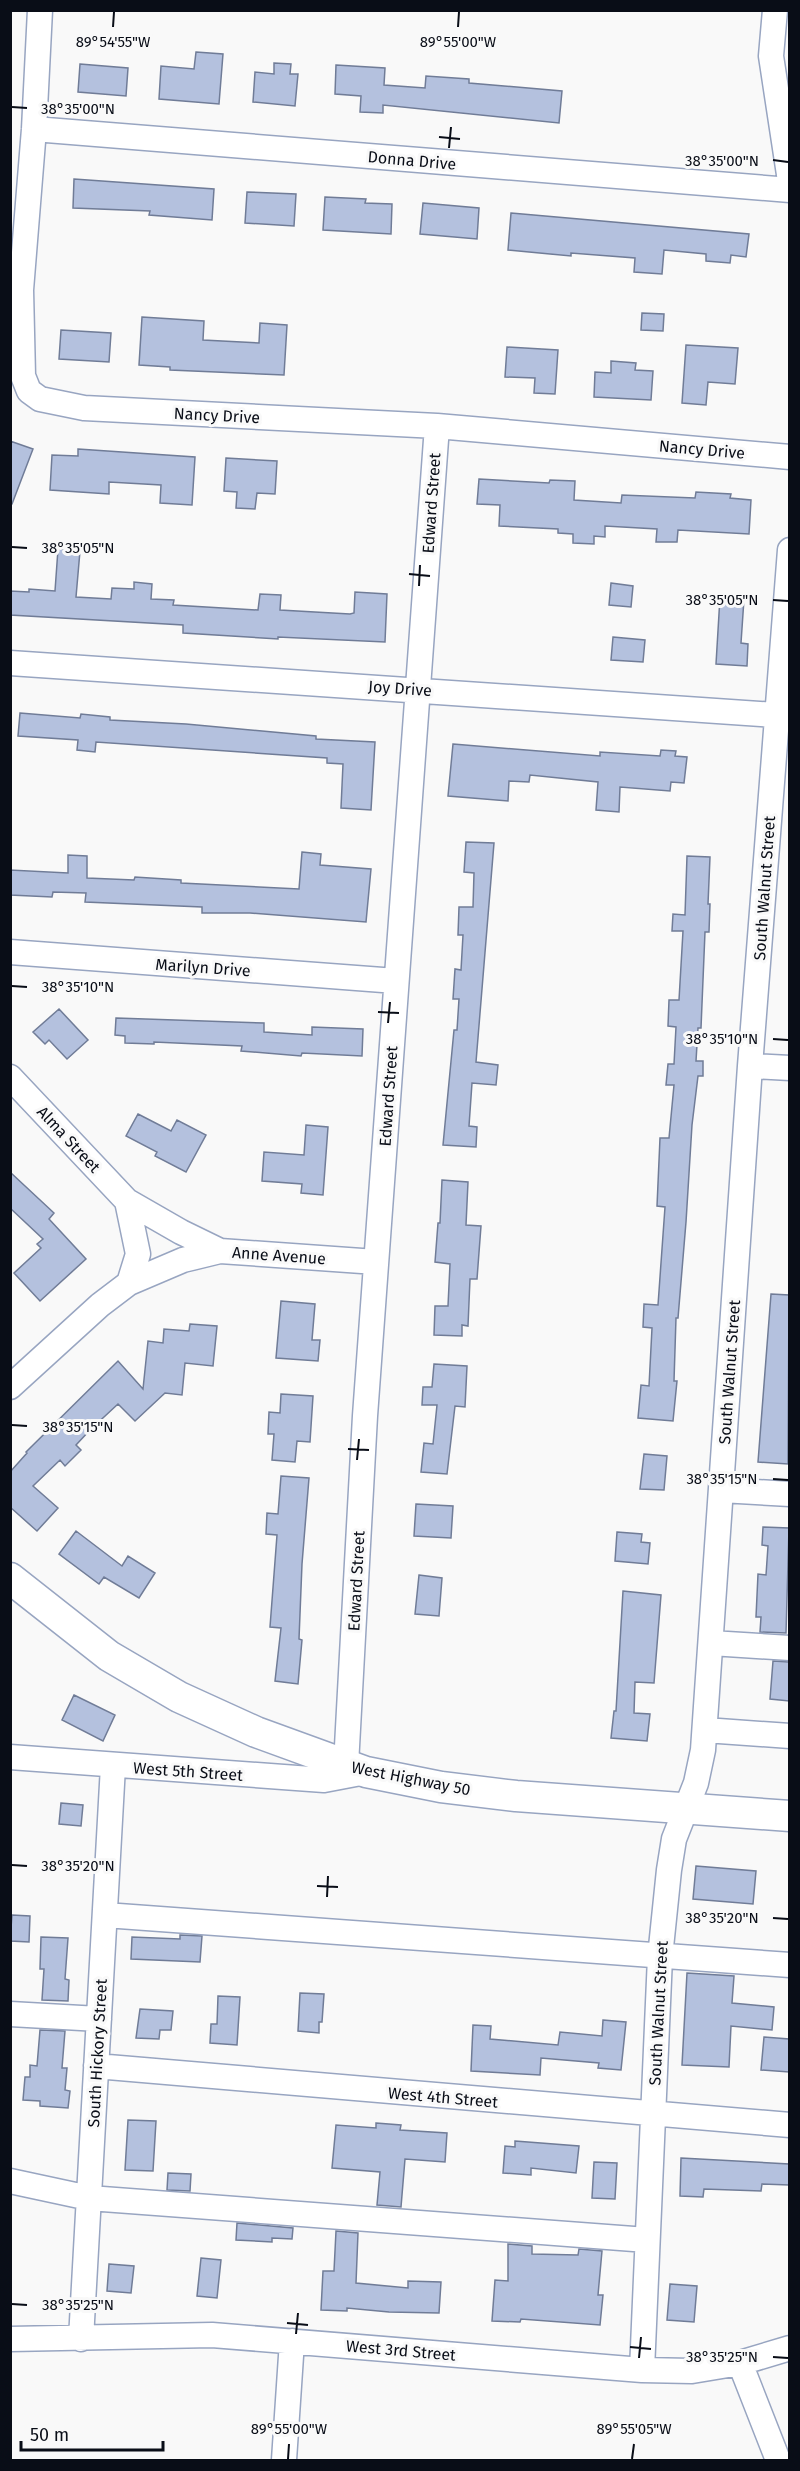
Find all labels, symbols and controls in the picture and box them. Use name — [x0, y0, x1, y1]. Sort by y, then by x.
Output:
text: 89°54'55"W — [76, 33, 151, 51]
text: 89°55'00"W — [420, 33, 497, 51]
text: 38°35'00"N — [41, 100, 115, 118]
street label: Donna Drive — [367, 147, 457, 174]
text: 38°35'00"N — [685, 152, 759, 170]
street label: Nancy Drive — [173, 404, 261, 427]
street label: Nancy Drive — [658, 436, 746, 463]
street label: Edward Street — [419, 452, 445, 554]
text: 38°35'05"N — [42, 539, 114, 557]
text: 38°35'05"N — [686, 591, 758, 609]
street label: Joy Drive — [367, 677, 432, 700]
street label: South Walnut Street — [750, 815, 779, 961]
street label: Marilyn Drive — [155, 955, 251, 980]
text: 38°35'10"N — [42, 978, 114, 996]
text: 38°35'10"N — [686, 1030, 758, 1048]
street label: Edward Street — [376, 1045, 402, 1147]
street label: Alma Street — [33, 1102, 104, 1177]
street label: Anne Avenue — [231, 1243, 327, 1268]
street label: South Walnut Street — [715, 1299, 744, 1445]
text: 38°35'15"N — [42, 1418, 114, 1436]
text: 38°35'15"N — [686, 1470, 758, 1488]
street label: Edward Street — [344, 1530, 369, 1632]
street label: West 5th Street — [132, 1758, 244, 1785]
street label: West Highway 50 — [350, 1758, 472, 1799]
text: 38°35'20"N — [41, 1857, 115, 1875]
text: 38°35'20"N — [685, 1909, 759, 1927]
street label: South Walnut Street — [645, 1940, 672, 2086]
street label: South Hickory Street — [84, 1978, 111, 2128]
street label: West 4th Street — [387, 2083, 499, 2112]
text: 38°35'25"N — [42, 2296, 114, 2314]
street label: West 3rd Street — [345, 2336, 457, 2365]
text: 38°35'25"N — [686, 2348, 758, 2366]
scale bar — [21, 2414, 164, 2452]
text: 89°55'00"W — [251, 2420, 328, 2438]
text: 89°55'05"W — [596, 2420, 672, 2438]
text: 50 m — [30, 2424, 69, 2446]

